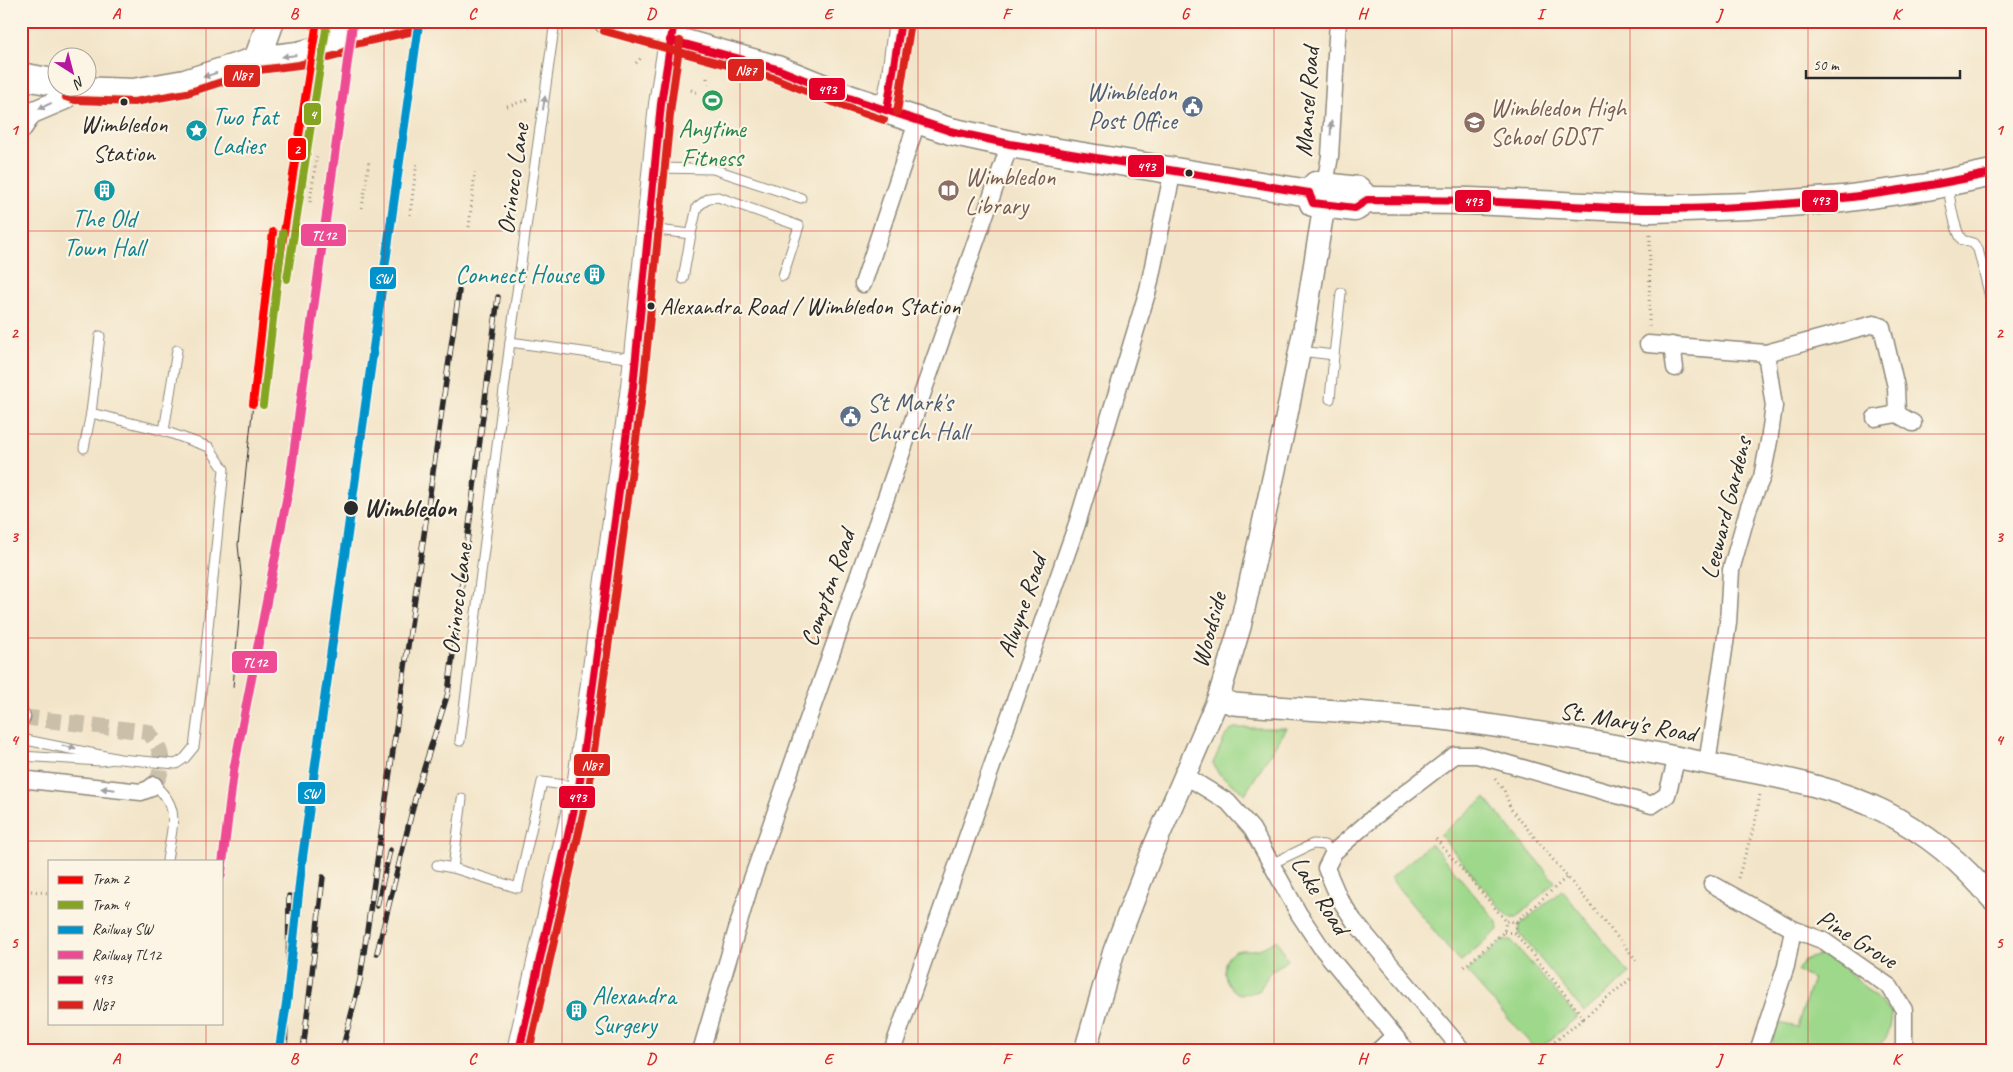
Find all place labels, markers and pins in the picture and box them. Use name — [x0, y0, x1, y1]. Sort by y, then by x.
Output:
place label: Wimbledon Post Office — [1086, 76, 1179, 137]
sports icon: Anytime Fitness — [700, 88, 724, 112]
place label: Wimbledon High School GDST — [1490, 92, 1627, 153]
public building icon: Wimbledon Post Office — [1181, 94, 1205, 118]
marker: Wimbledon Station — [119, 97, 129, 107]
place label: Two Fat Ladies — [212, 101, 281, 162]
place label: Wimbledon Station — [81, 109, 168, 168]
school or university icon: Wimbledon High School GDST — [1462, 110, 1486, 134]
place label: Anytime Fitness — [678, 113, 747, 174]
place icon: Two Fat Ladies — [184, 119, 208, 143]
place label: Wimbledon Library — [965, 161, 1056, 222]
unlabelled marker — [1184, 168, 1194, 178]
building icon: The Old Town Hall — [92, 178, 116, 202]
library icon: Wimbledon Library — [937, 179, 961, 203]
place label: The Old Town Hall — [64, 203, 149, 264]
place label: Connect House — [455, 259, 581, 291]
building icon: Connect House — [583, 263, 607, 287]
place label: Alexandra Road / Wimbledon Station — [660, 291, 961, 321]
marker: Alexandra Road / Wimbledon Station — [646, 301, 656, 311]
place label: St Mark's Church Hall — [867, 387, 973, 448]
public building icon: St Mark's Church Hall — [839, 405, 863, 429]
place label: Wimbledon — [364, 492, 457, 524]
marker: Wimbledon — [342, 499, 360, 517]
place label: Alexandra Surgery — [592, 980, 679, 1041]
building icon: Alexandra Surgery — [564, 998, 588, 1022]

